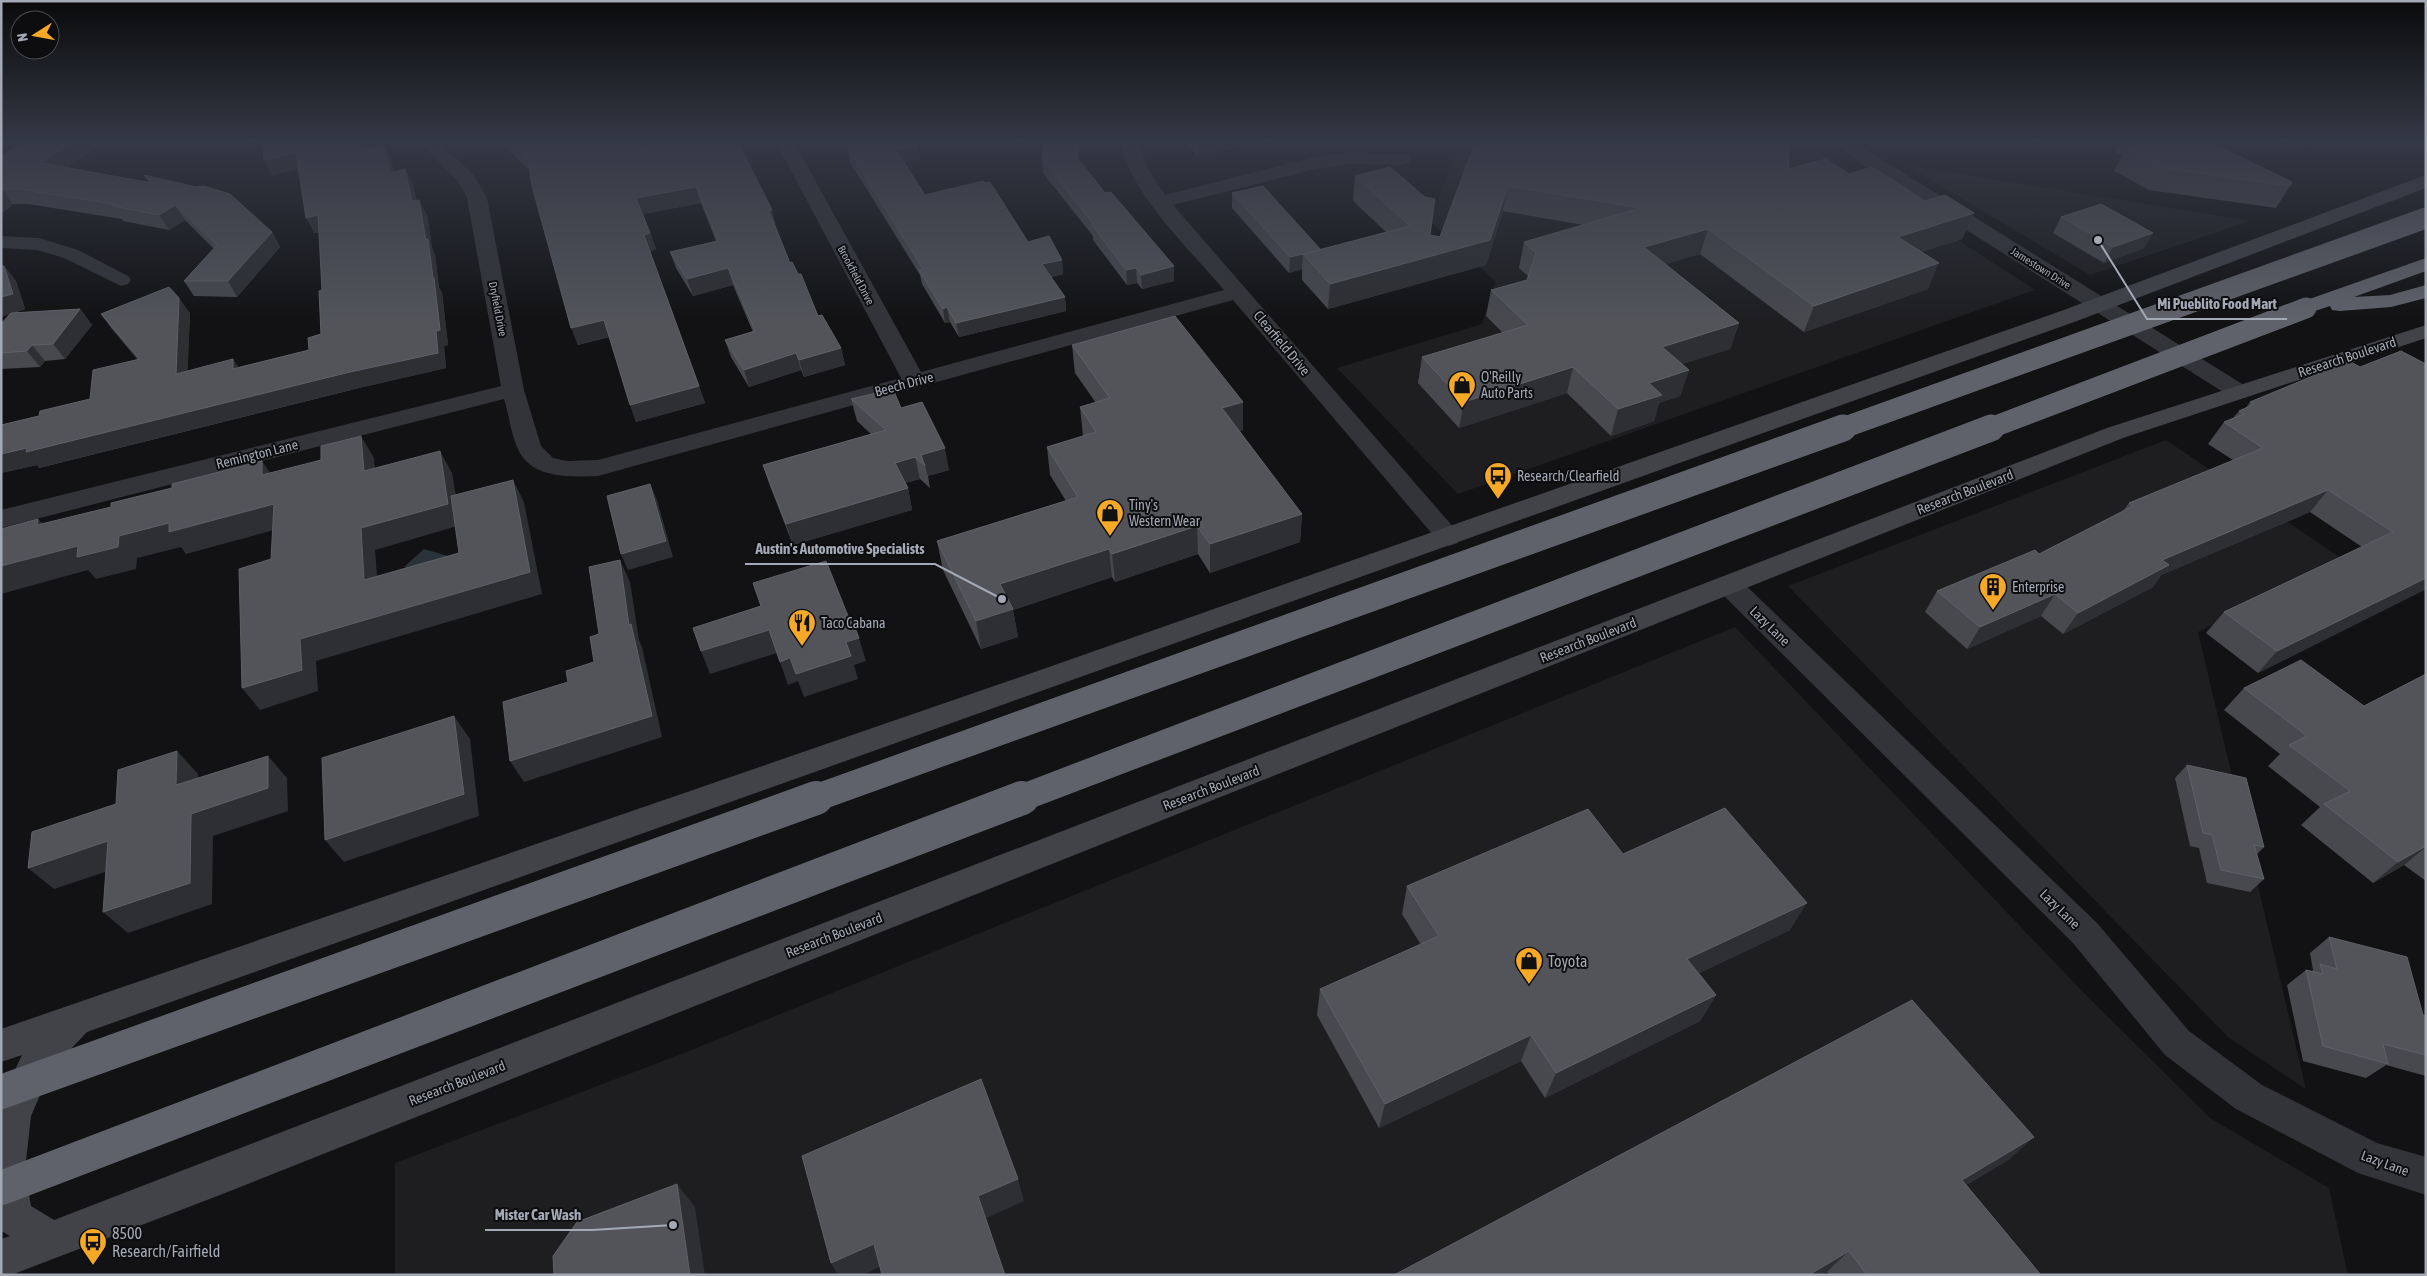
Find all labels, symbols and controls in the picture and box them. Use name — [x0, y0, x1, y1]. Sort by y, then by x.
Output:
north arrow — [10, 10, 60, 60]
text: N — [14, 32, 31, 43]
street label: Brookfield Drive — [835, 243, 877, 307]
street label: Jamestown Drive — [2009, 245, 2073, 291]
street label: Dryfield Drive — [487, 281, 509, 337]
callout: Mi Pueblito Food Mart — [2147, 289, 2287, 319]
text: Mi Pueblito Food Mart — [2157, 295, 2277, 312]
street label: Clearfield Drive — [1250, 307, 1314, 379]
street label: Research Boulevard — [2296, 334, 2398, 380]
street label: Beech Drive — [873, 368, 935, 400]
place label: O'Reilly Auto Parts — [1481, 369, 1533, 401]
shop icon: O'Reilly Auto Parts — [1447, 370, 1477, 409]
street label: Remington Lane — [214, 436, 300, 472]
bus stop icon: Research/Clearfield — [1483, 461, 1513, 500]
street label: Research Boulevard — [1915, 466, 2015, 518]
place label: Research/Clearfield — [1517, 468, 1619, 484]
place label: Tiny's Western Wear — [1129, 497, 1201, 529]
shop icon: Tiny's Western Wear — [1095, 498, 1125, 537]
callout: Austin's Automotive Specialists — [745, 534, 935, 564]
text: Austin's Automotive Specialists — [754, 540, 925, 557]
building icon: Enterprise — [1978, 572, 2008, 611]
place label: Enterprise — [2012, 579, 2064, 595]
street label: Lazy Lane — [1747, 603, 1793, 649]
restaurant icon: Taco Cabana — [787, 608, 817, 647]
street label: Research Boulevard — [1538, 614, 1638, 666]
place label: Taco Cabana — [821, 615, 886, 631]
street label: Research Boulevard — [1161, 762, 1261, 814]
street label: Lazy Lane — [2037, 886, 2083, 932]
street label: Research Boulevard — [784, 909, 884, 961]
shop icon: Toyota — [1514, 946, 1544, 985]
place label: Toyota — [1548, 952, 1587, 971]
street label: Research Boulevard — [407, 1057, 507, 1109]
street label: Lazy Lane — [2359, 1147, 2411, 1179]
callout: Mister Car Wash — [485, 1200, 592, 1230]
text: Mister Car Wash — [495, 1206, 581, 1223]
place label: 8500 Research/Fairfield — [112, 1224, 220, 1260]
bus stop icon: 8500 Research/Fairfield — [78, 1227, 108, 1266]

